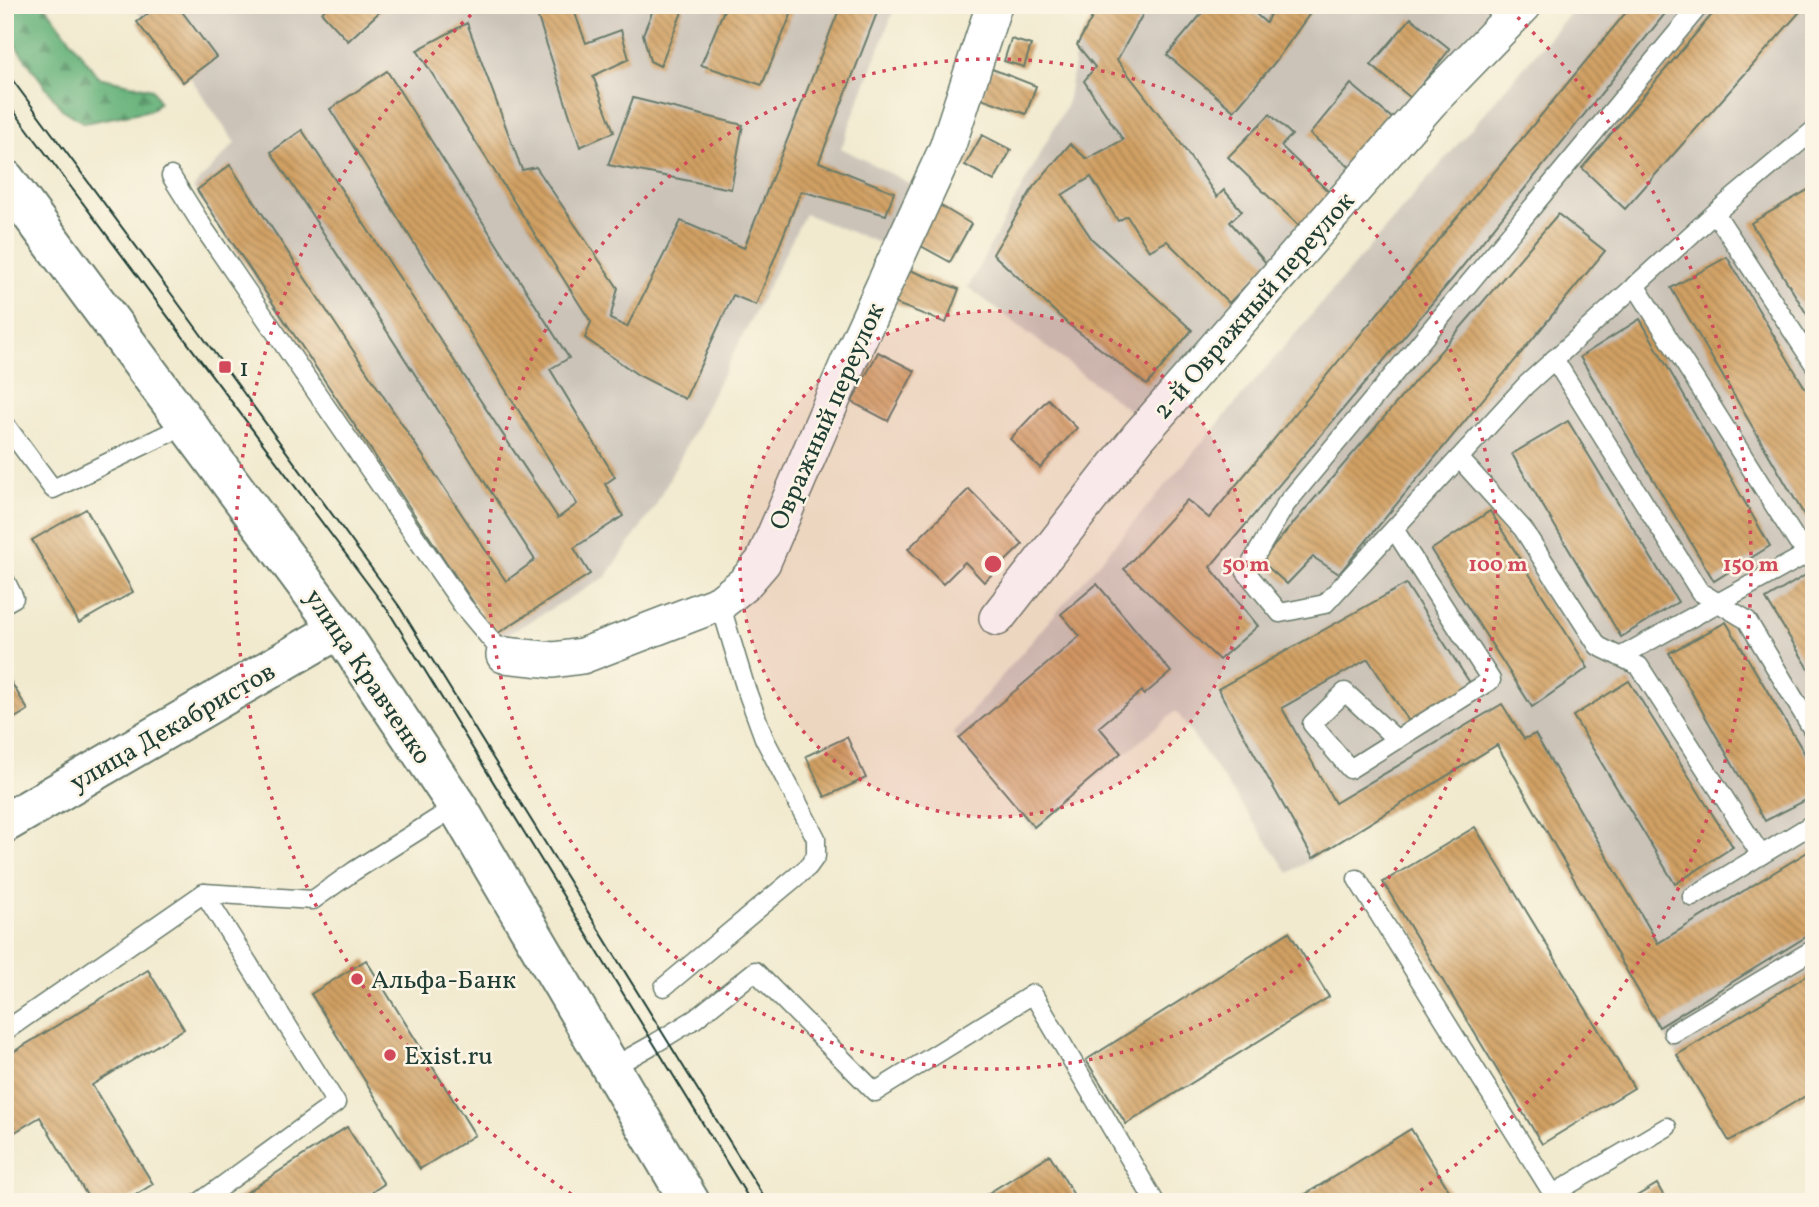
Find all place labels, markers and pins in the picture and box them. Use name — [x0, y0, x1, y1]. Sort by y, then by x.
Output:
place label: 1 — [239, 351, 249, 387]
marker: 1 — [217, 359, 233, 375]
centre of rings — [981, 552, 1005, 576]
place label: Альфа-Банк — [371, 963, 516, 999]
marker: Альфа-Банк — [349, 971, 365, 987]
place label: Exist.ru — [404, 1039, 493, 1075]
marker: Exist.ru — [382, 1047, 398, 1063]

